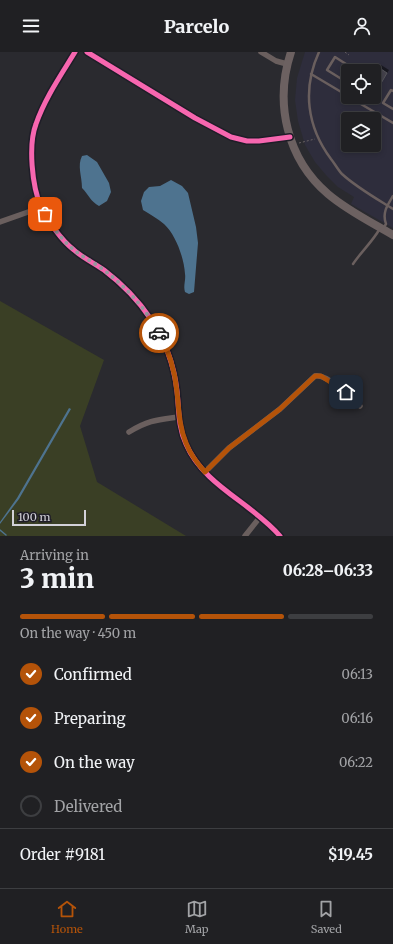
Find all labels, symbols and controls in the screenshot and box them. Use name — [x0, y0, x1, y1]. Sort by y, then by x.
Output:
icon: menu — [20, 15, 42, 37]
text: Parcelo — [164, 15, 229, 38]
icon: person — [351, 15, 373, 37]
map controls — [341, 64, 381, 152]
button: locate — [341, 64, 381, 104]
button: layers — [341, 112, 381, 152]
pin — [28, 197, 62, 231]
icon: bag — [34, 203, 56, 225]
courier — [139, 313, 179, 353]
icon: car — [148, 322, 170, 344]
pin — [329, 375, 363, 409]
icon: home — [335, 381, 357, 403]
scale bar — [12, 508, 86, 527]
text: 100 m — [18, 510, 50, 524]
text: Arriving in — [20, 547, 89, 564]
text: 06:28–06:33 — [283, 561, 373, 580]
text: 3 min — [20, 562, 94, 595]
text: On the way · 450 m — [20, 625, 136, 642]
icon: check — [20, 663, 42, 685]
text: Confirmed — [54, 665, 132, 684]
text: 06:13 — [342, 666, 373, 683]
icon: check — [20, 707, 42, 729]
text: Preparing — [54, 709, 126, 728]
text: 06:16 — [341, 710, 373, 727]
icon: check — [20, 751, 42, 773]
text: On the way — [54, 753, 135, 772]
text: 06:22 — [339, 754, 373, 771]
text: Delivered — [54, 797, 122, 816]
text: Order #9181 — [20, 845, 105, 864]
text: $19.45 — [328, 845, 373, 864]
tab: Home — [51, 898, 83, 936]
tab: Map — [185, 898, 208, 936]
tab: Saved — [311, 898, 342, 936]

